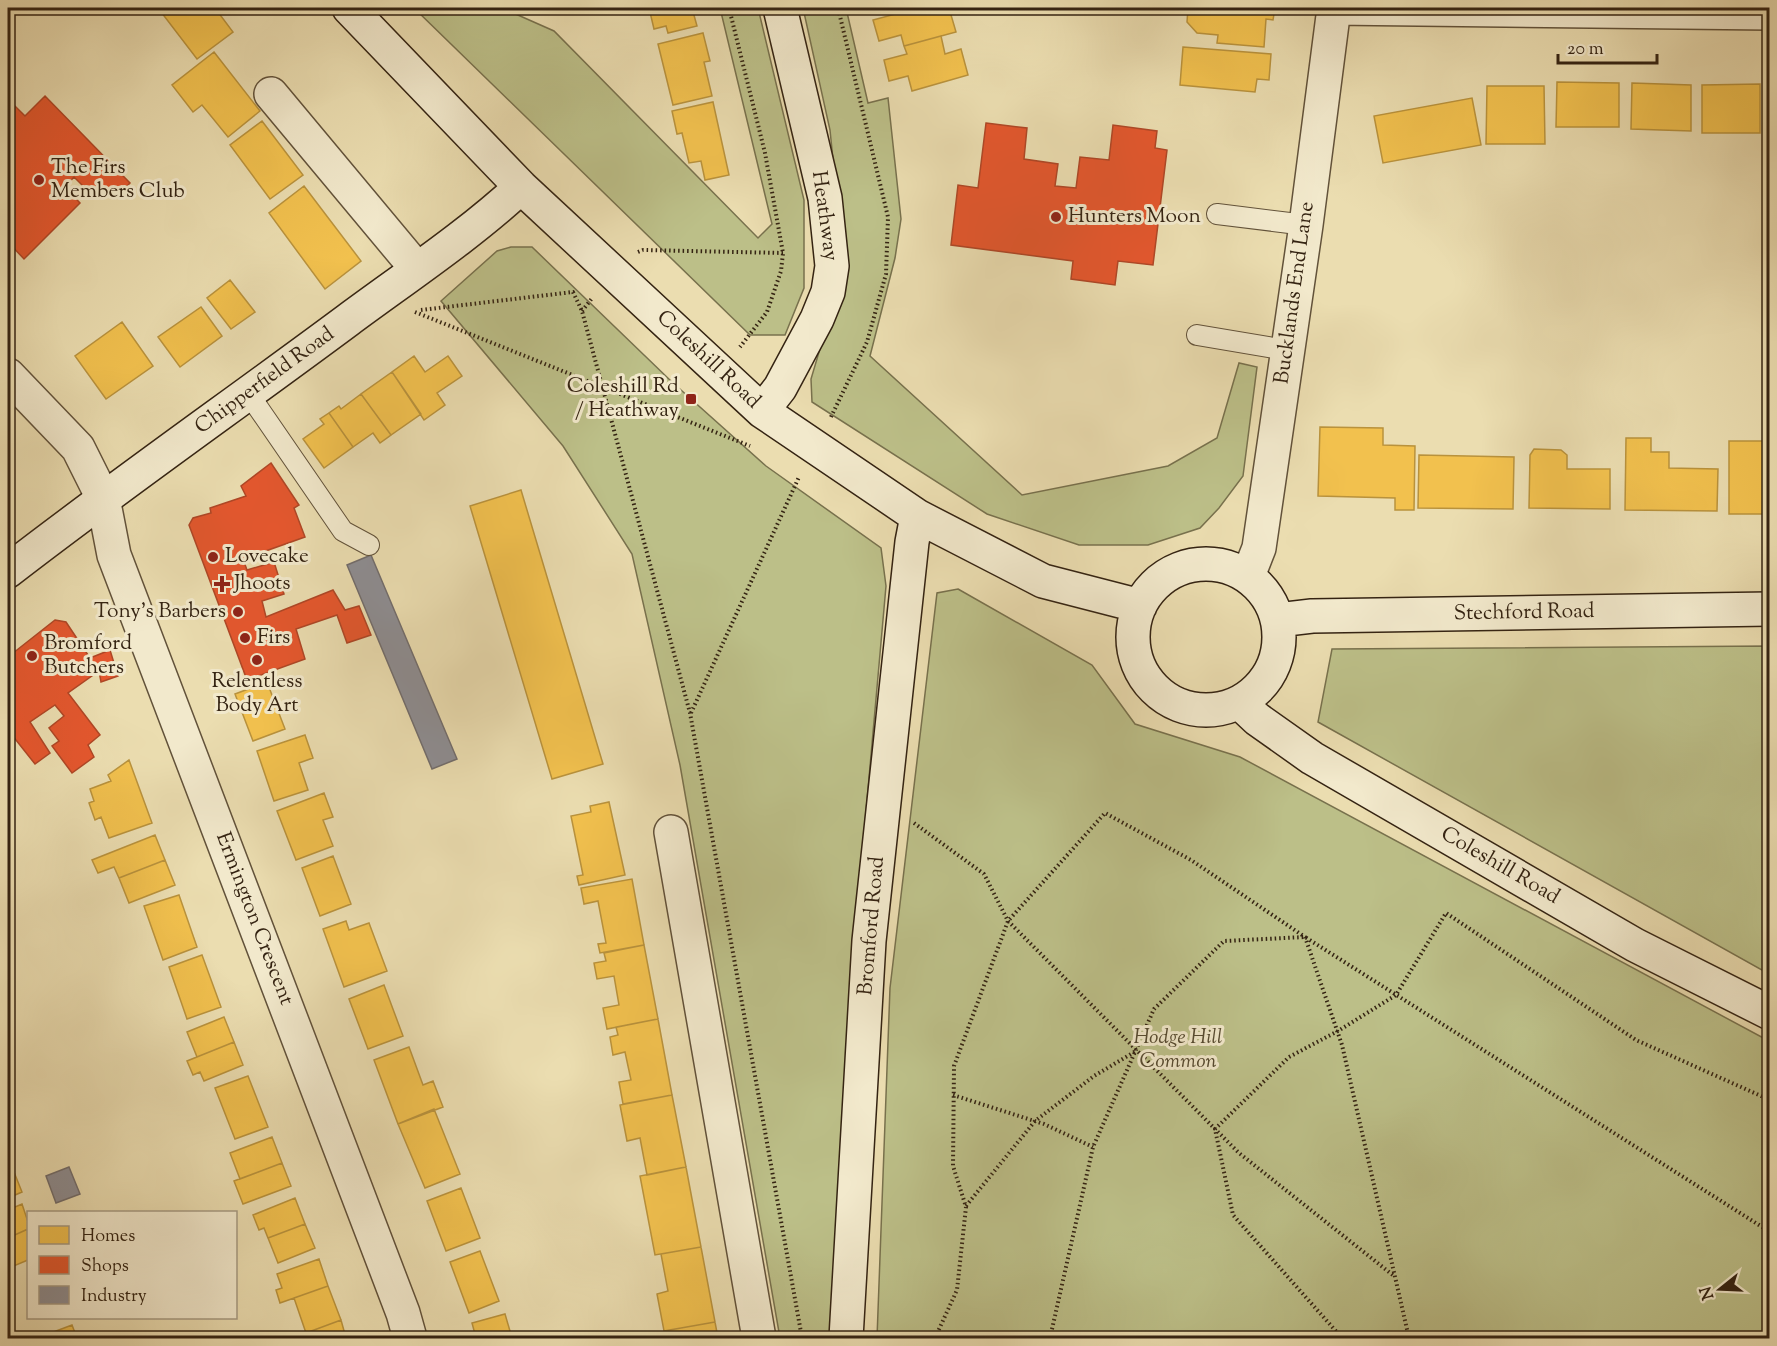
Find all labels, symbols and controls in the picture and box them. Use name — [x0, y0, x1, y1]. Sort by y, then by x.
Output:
scale bar — [1558, 27, 1657, 65]
text: 20 m — [1567, 37, 1604, 63]
place label: The Firs Members Club — [51, 153, 185, 207]
street label: Heathway — [803, 169, 845, 264]
marker: The Firs Members Club — [32, 173, 46, 187]
street label: Bucklands End Lane — [1267, 200, 1323, 386]
place label: Hunters Moon — [1068, 202, 1201, 232]
marker: Hunters Moon — [1049, 210, 1063, 224]
street label: Coleshill Road — [649, 304, 767, 416]
street label: Chipperfield Road — [189, 320, 341, 442]
place label: Coleshill Rd / Heathway — [567, 372, 680, 426]
marker: Coleshill Rd / Heathway — [684, 392, 698, 406]
place label: Lovecake — [225, 542, 309, 572]
marker: Lovecake — [206, 550, 220, 564]
place label: Jhoots — [233, 569, 291, 599]
marker: Jhoots — [215, 577, 229, 591]
place label: Tony's Barbers — [94, 597, 226, 627]
street label: Stechford Road — [1453, 597, 1595, 629]
marker: Tony's Barbers — [231, 605, 245, 619]
place label: Firs — [257, 623, 290, 653]
place label: Bromford Butchers — [44, 629, 132, 683]
marker: Firs — [238, 631, 252, 645]
marker: Bromford Butchers — [25, 649, 39, 663]
marker: Relentless Body Art — [250, 653, 264, 667]
place label: Relentless Body Art — [212, 667, 302, 721]
street label: Coleshill Road — [1435, 820, 1565, 912]
street label: Ermington Crescent — [207, 828, 301, 1010]
street label: Bromford Road — [851, 855, 893, 997]
park label: Hodge Hill Common — [1133, 1023, 1223, 1077]
legend — [27, 1211, 237, 1319]
text: Homes — [81, 1224, 135, 1250]
text: Shops — [81, 1254, 129, 1280]
north arrow — [1690, 1259, 1750, 1319]
text: N — [1695, 1283, 1721, 1302]
text: Industry — [81, 1284, 147, 1310]

